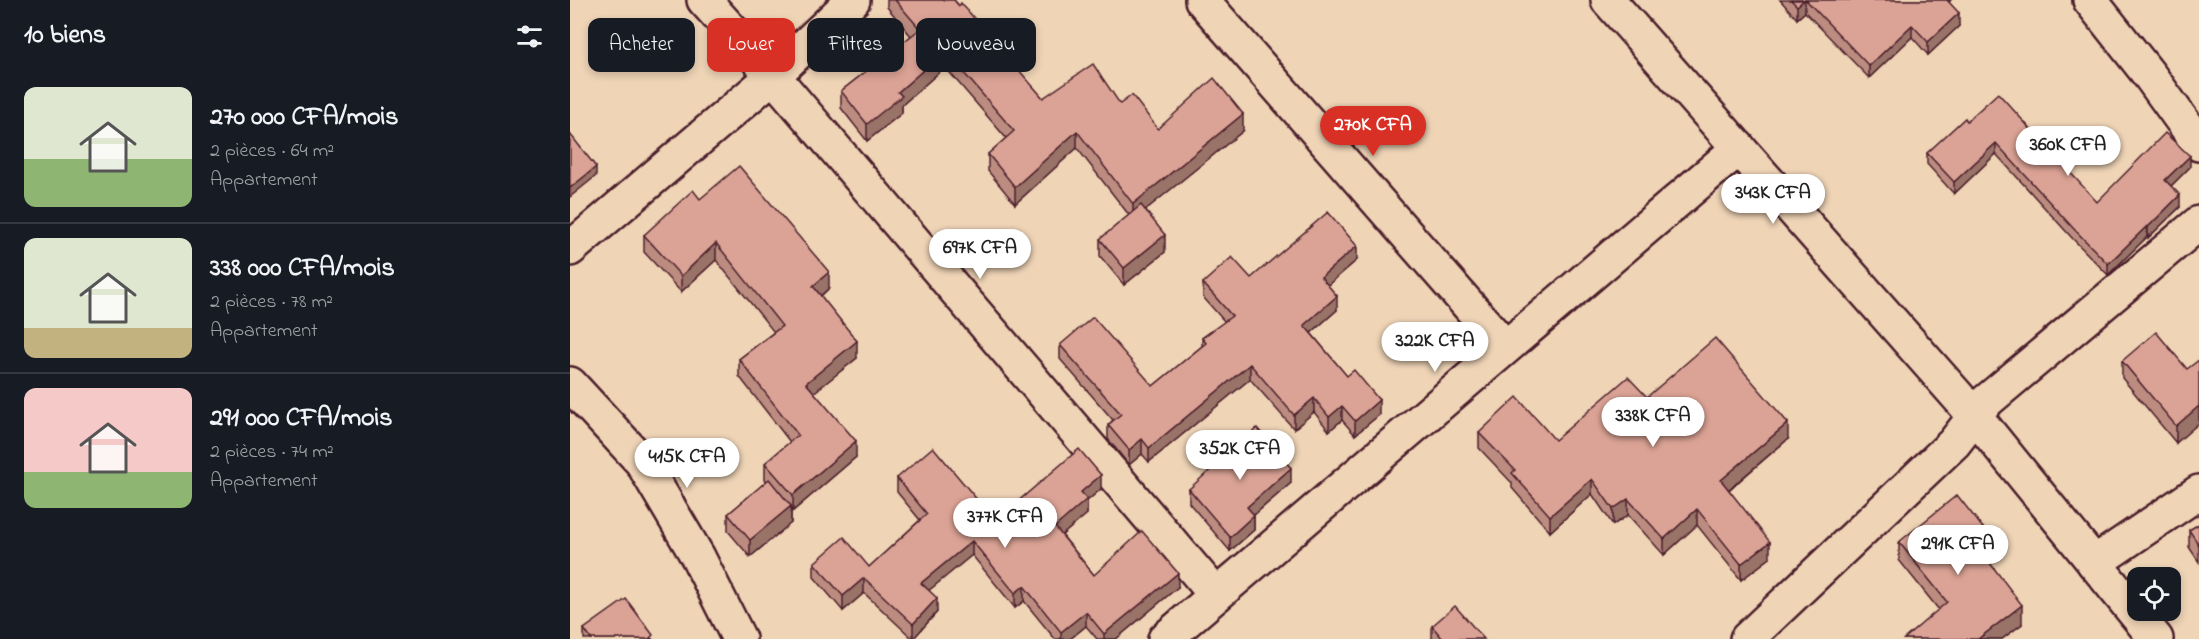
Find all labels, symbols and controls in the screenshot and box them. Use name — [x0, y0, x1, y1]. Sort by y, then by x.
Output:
text: 10 biens — [24, 17, 106, 55]
chip: Acheter — [588, 18, 695, 72]
chip: Louer — [707, 18, 795, 72]
chip: Filtres — [807, 18, 904, 72]
chip: Nouveau — [916, 18, 1036, 72]
icon: filters — [513, 20, 546, 53]
text: 270 000 CFA/mois — [210, 99, 398, 137]
pin: 270K CFA — [1311, 106, 1435, 157]
icon: home — [72, 111, 144, 183]
text: 270K CFA — [1334, 111, 1412, 140]
pin: 360K CFA — [2006, 126, 2130, 177]
text: 360K CFA — [2030, 131, 2106, 160]
text: 2 pièces · 64 m² — [210, 137, 334, 166]
text: Appartement — [210, 166, 318, 195]
pin: 343K CFA — [1711, 174, 1835, 225]
text: 343K CFA — [1735, 179, 1811, 208]
pin: 697K CFA — [918, 229, 1042, 280]
text: 697K CFA — [943, 234, 1017, 263]
text: 338 000 CFA/mois — [210, 250, 395, 288]
icon: home — [72, 262, 144, 334]
text: 2 pièces · 78 m² — [210, 288, 333, 317]
text: Appartement — [210, 317, 318, 346]
pin: 322K CFA — [1373, 322, 1497, 373]
text: 322K CFA — [1395, 327, 1475, 356]
pin: 338K CFA — [1591, 397, 1715, 448]
text: 291 000 CFA/mois — [210, 400, 393, 438]
text: 338K CFA — [1616, 402, 1690, 431]
icon: home — [72, 412, 144, 484]
pin: 352K CFA — [1178, 430, 1302, 481]
text: 352K CFA — [1200, 435, 1280, 464]
text: 2 pièces · 74 m² — [210, 438, 334, 467]
pin: 415K CFA — [625, 438, 749, 489]
text: 415K CFA — [649, 443, 726, 472]
text: Appartement — [210, 467, 318, 496]
pin: 377K CFA — [943, 498, 1067, 549]
text: 377K CFA — [967, 503, 1043, 532]
pin: 291K CFA — [1896, 525, 2020, 576]
text: 291K CFA — [1921, 530, 1995, 559]
map controls — [2127, 567, 2181, 621]
button: locate — [2127, 567, 2181, 621]

